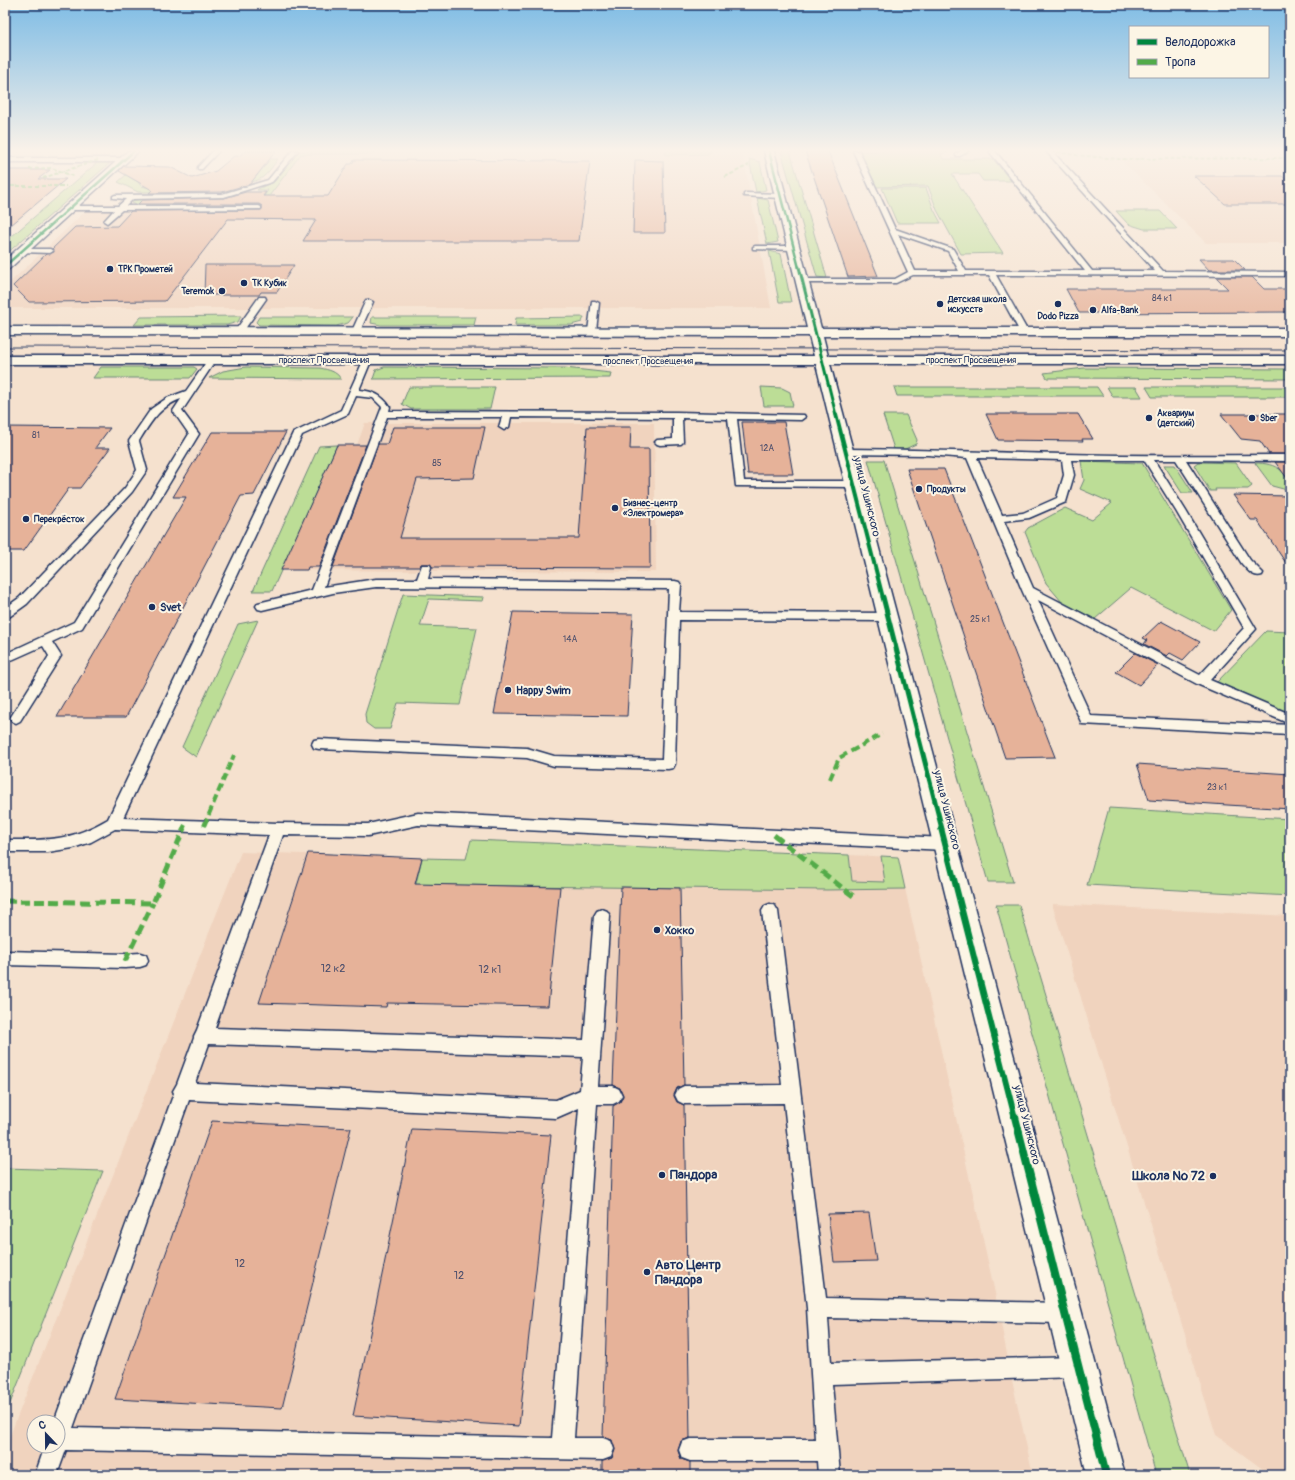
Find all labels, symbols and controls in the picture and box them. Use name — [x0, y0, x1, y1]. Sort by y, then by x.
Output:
legend — [1129, 26, 1269, 78]
text: Велодорожка — [1165, 35, 1236, 50]
text: Тропа — [1165, 55, 1196, 70]
marker: ТРК Прометей — [105, 264, 115, 274]
place label: ТРК Прометей — [117, 264, 173, 275]
marker: ТК Кубик — [239, 278, 249, 288]
place label: ТК Кубик — [251, 278, 287, 289]
place label: Teremok — [180, 286, 214, 297]
marker: Teremok — [217, 286, 227, 296]
house number: 84 к1 — [1152, 293, 1172, 304]
place label: Детская школа искусств — [947, 294, 1008, 315]
marker: Детская школа искусств — [935, 299, 945, 309]
marker: Dodo Pizza — [1053, 299, 1063, 309]
marker: Alfa-Bank — [1088, 305, 1098, 315]
place label: Alfa-Bank — [1101, 305, 1138, 316]
place label: Dodo Pizza — [1037, 311, 1080, 322]
street label: проспект Просвещения — [279, 355, 369, 366]
street label: проспект Просвещения — [926, 355, 1016, 366]
street label: проспект Просвещения — [603, 356, 693, 367]
place label: Аквариум (детский) — [1157, 408, 1195, 429]
marker: Аквариум (детский) — [1144, 413, 1154, 423]
marker: Sber — [1247, 413, 1257, 423]
place label: Sber — [1260, 413, 1278, 424]
house number: 81 — [32, 430, 40, 441]
house number: 12А — [760, 443, 774, 454]
street label: улица Ушинского — [851, 455, 883, 538]
house number: 85 — [432, 458, 442, 469]
marker: Продукты — [914, 484, 924, 494]
place label: Продукты — [927, 484, 966, 495]
place label: Бизнес-центр «Электромера» — [623, 498, 684, 519]
marker: Бизнес-центр «Электромера» — [610, 503, 620, 513]
marker: Перекрёсток — [21, 514, 31, 524]
place label: Перекрёсток — [34, 514, 85, 525]
place label: Svet — [160, 601, 182, 614]
marker: Svet — [147, 602, 157, 612]
house number: 25 к1 — [970, 614, 990, 625]
house number: 14А — [563, 634, 577, 645]
place label: Happy Swim — [516, 684, 571, 697]
marker: Happy Swim — [503, 685, 513, 695]
street label: улица Ушинского — [931, 768, 963, 851]
house number: 23 к1 — [1207, 782, 1227, 793]
place label: Хокко — [665, 924, 694, 937]
marker: Хокко — [652, 925, 662, 935]
house number: 12 к2 — [321, 962, 345, 975]
house number: 12 к1 — [479, 963, 501, 976]
street label: улица Ушинского — [1011, 1083, 1043, 1166]
place label: Пандора — [670, 1167, 717, 1183]
place label: Школа № 72 — [1131, 1168, 1205, 1184]
marker: Пандора — [657, 1170, 667, 1180]
marker: Школа № 72 — [1208, 1171, 1218, 1181]
house number: 12 — [235, 1257, 245, 1270]
place label: Авто Центр Пандора — [655, 1257, 721, 1288]
marker: Авто Центр Пандора — [642, 1267, 652, 1277]
house number: 12 — [454, 1269, 464, 1282]
north arrow — [26, 1414, 66, 1454]
text: С — [37, 1418, 48, 1432]

